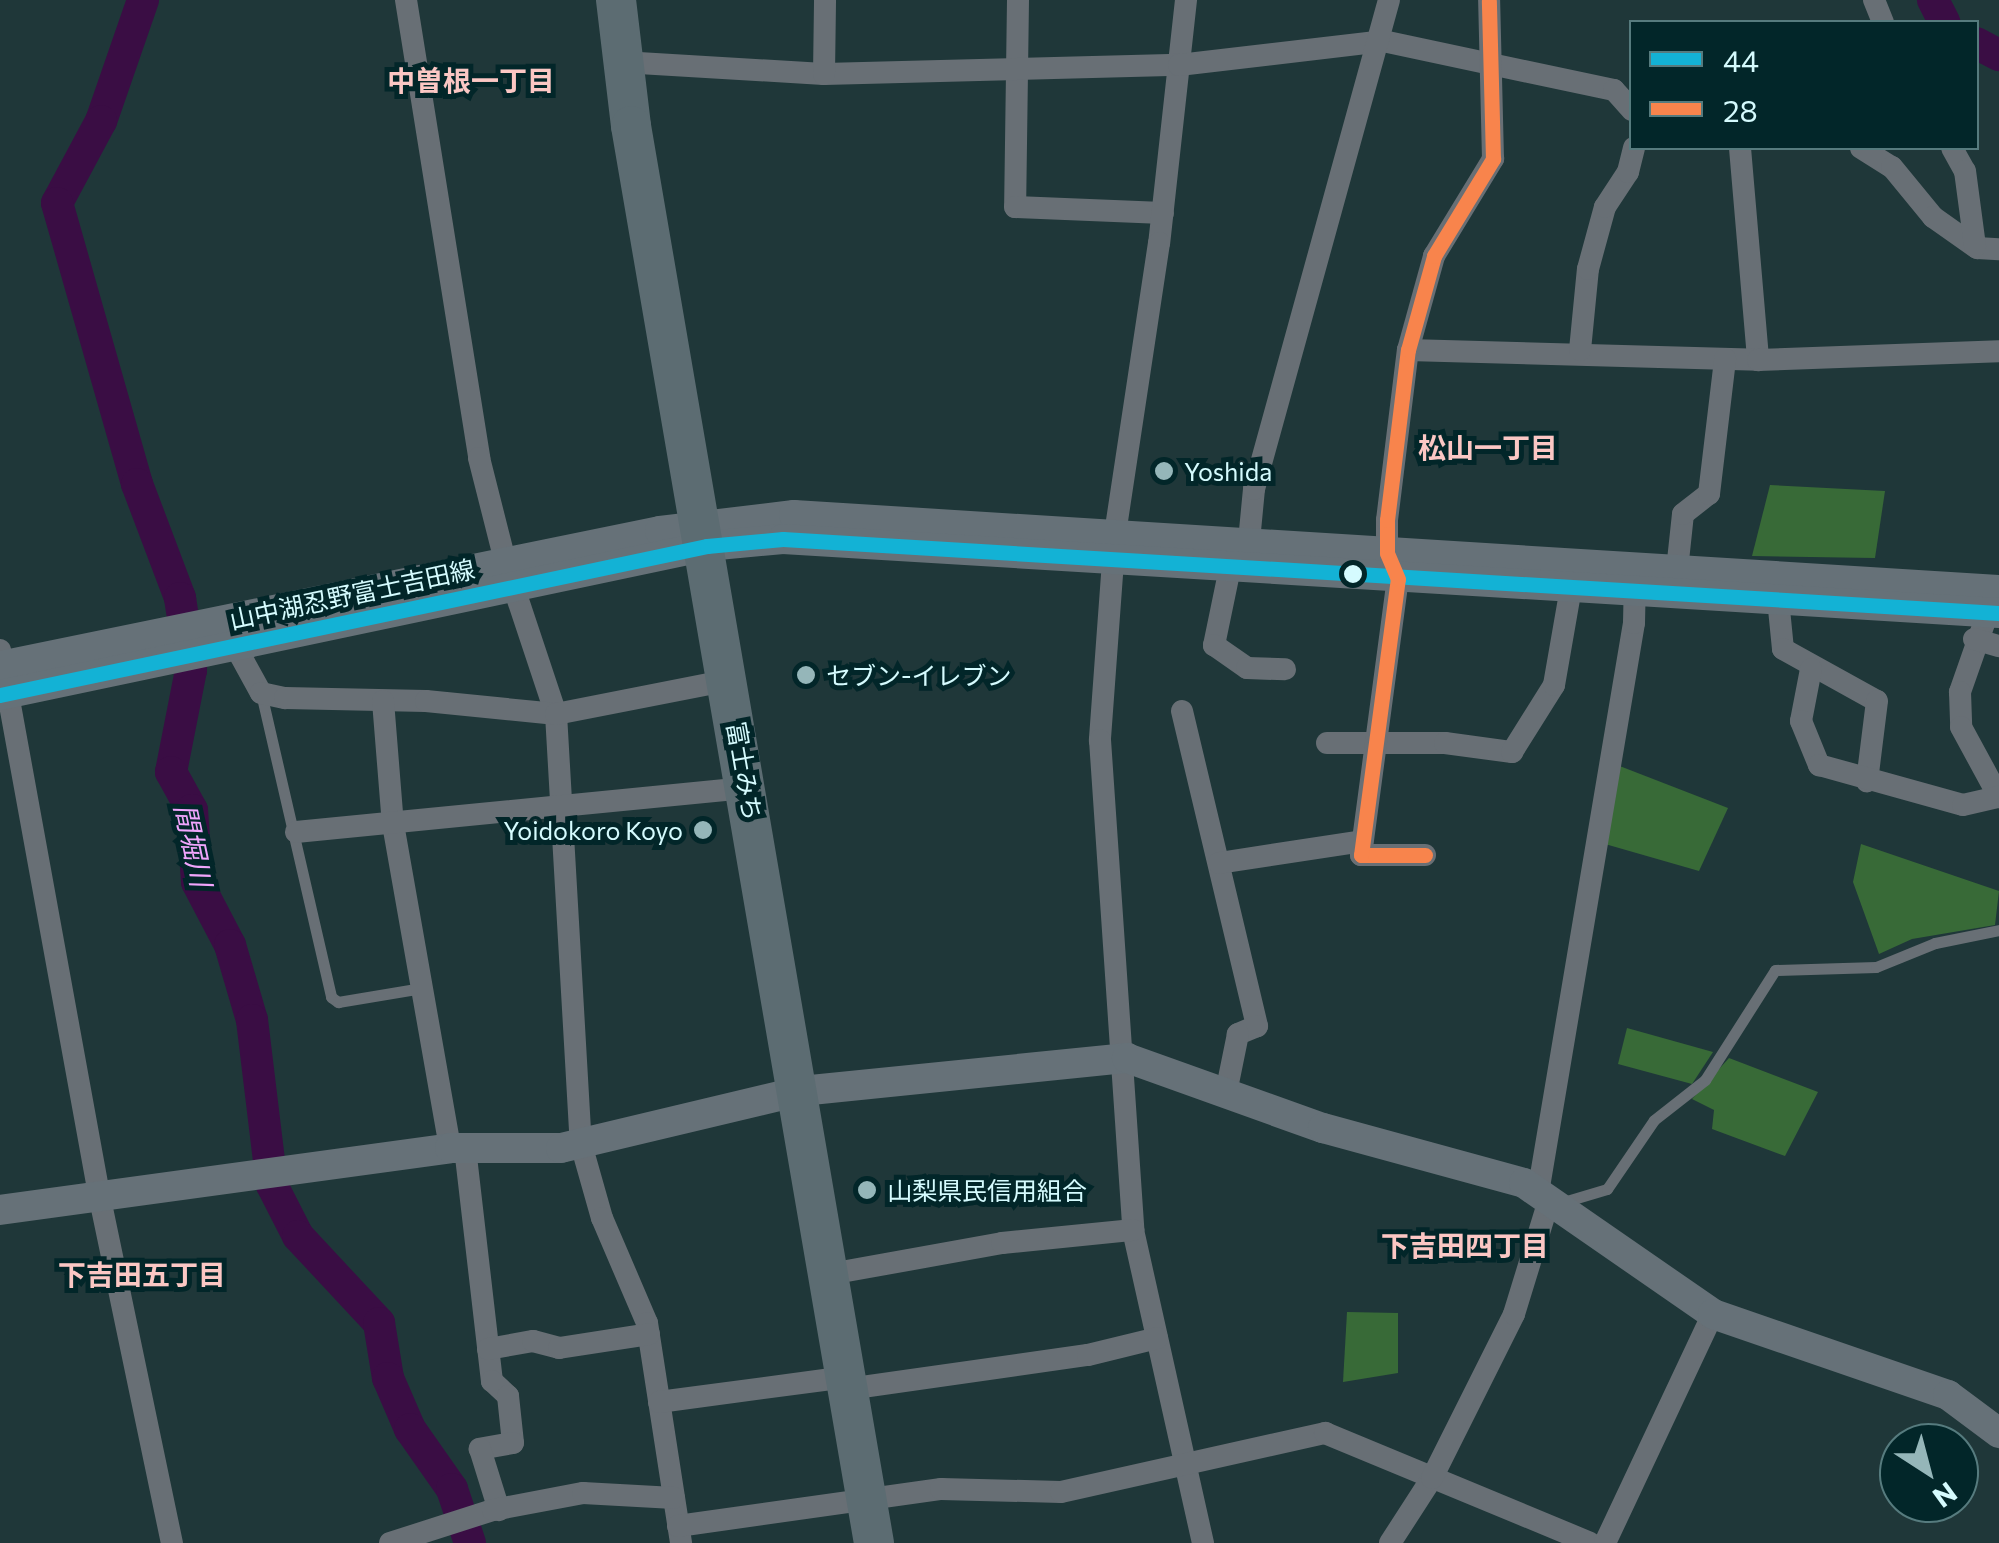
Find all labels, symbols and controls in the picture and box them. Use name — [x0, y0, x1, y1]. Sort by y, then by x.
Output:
legend — [1629, 20, 1979, 150]
text: 44 — [1723, 41, 1759, 78]
district label: 中曽根一丁目 — [387, 63, 555, 97]
text: 28 — [1723, 91, 1758, 128]
district label: 松山一丁目 — [1418, 430, 1558, 464]
place label: Yoshida — [1184, 456, 1272, 486]
marker: Yoshida — [1153, 460, 1175, 482]
street label: 山中湖忍野富士吉田線 — [227, 553, 477, 635]
unlabelled marker — [1343, 564, 1363, 584]
place label: セブン-イレブン — [826, 660, 1012, 690]
marker: セブン-イレブン — [795, 664, 817, 686]
street label: 富士みち — [722, 719, 768, 823]
water label: 間堀川 — [169, 800, 219, 890]
place label: Yoidokoro Koyo — [503, 815, 683, 845]
marker: Yoidokoro Koyo — [692, 819, 714, 841]
place label: 山梨県民信用組合 — [887, 1175, 1087, 1205]
marker: 山梨県民信用組合 — [856, 1179, 878, 1201]
district label: 下吉田四丁目 — [1381, 1228, 1549, 1262]
district label: 下吉田五丁目 — [58, 1257, 226, 1291]
north arrow — [1879, 1423, 1979, 1523]
text: N — [1927, 1476, 1964, 1516]

